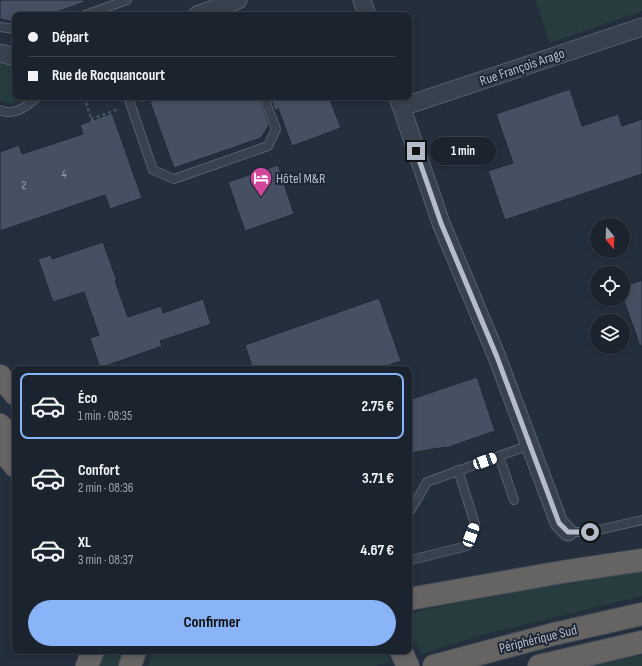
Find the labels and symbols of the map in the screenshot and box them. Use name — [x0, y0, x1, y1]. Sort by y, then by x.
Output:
street label: Rue François Arago — [477, 44, 567, 89]
callout: 1 min — [430, 137, 496, 165]
route end — [407, 142, 425, 160]
hotel icon: Hôtel M&R — [248, 165, 274, 198]
house number: 4 — [61, 167, 67, 182]
place label: Hôtel M&R — [276, 170, 326, 187]
house number: 2 — [22, 178, 27, 193]
north arrow — [590, 218, 630, 258]
car — [472, 451, 498, 471]
car — [461, 522, 481, 548]
route start — [581, 523, 599, 541]
street label: Périphérique Sud — [497, 621, 579, 657]

